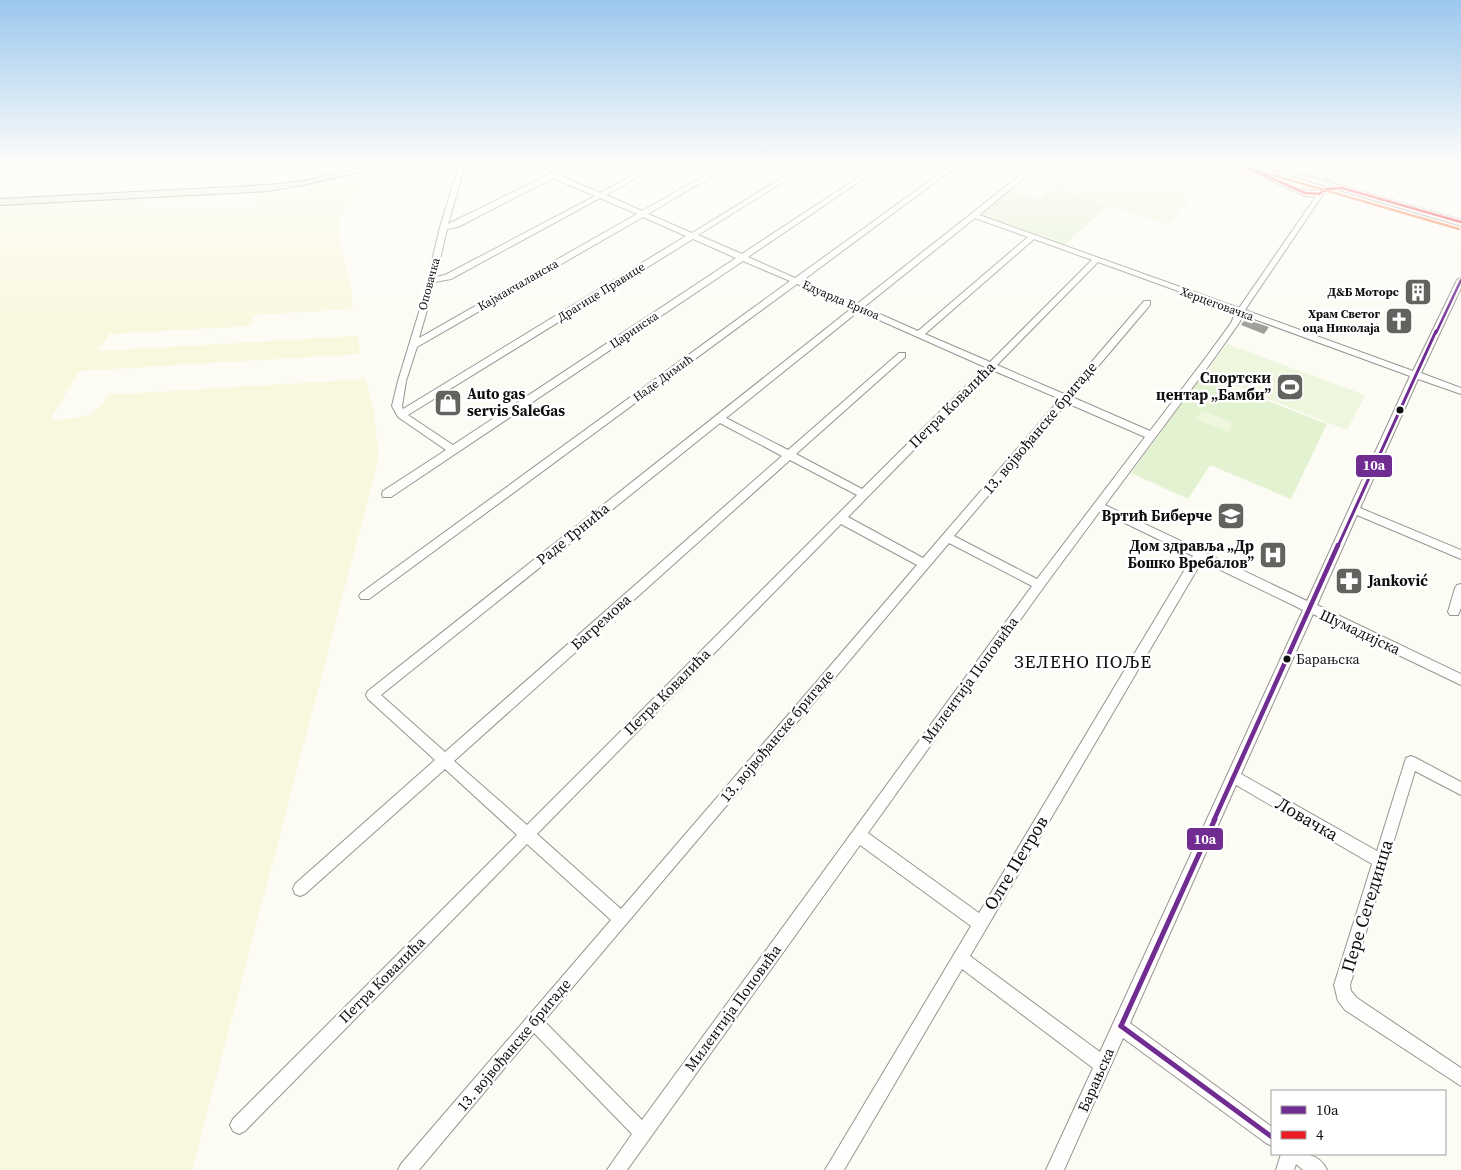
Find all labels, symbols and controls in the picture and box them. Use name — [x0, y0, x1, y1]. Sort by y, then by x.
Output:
street label: Оповачка — [414, 255, 444, 312]
street label: Кајмакчаланска — [475, 255, 562, 315]
street label: Драгице Правице — [554, 259, 648, 325]
street label: Едуарда Ериоа — [800, 276, 883, 324]
building icon: Д&Б Моторс — [1403, 277, 1433, 307]
street label: Херцеговачка — [1178, 283, 1257, 325]
place label: Д&Б Моторс — [1328, 284, 1399, 300]
place label: Храм Светог оца Николаја — [1302, 306, 1381, 336]
church icon: Храм Светог оца Николаја — [1384, 306, 1414, 336]
street label: Царинска — [607, 307, 662, 352]
street label: Наде Димић — [630, 351, 696, 405]
street label: Петра Ковалића — [904, 356, 1000, 453]
street label: 13. војвођанске бригаде — [978, 357, 1102, 499]
place label: Спортски центар „Бамби” — [1156, 367, 1271, 405]
sports icon: Спортски центар „Бамби” — [1275, 372, 1305, 402]
place label: Auto gas servis SaleGas — [467, 383, 565, 421]
shop icon: Auto gas servis SaleGas — [433, 388, 463, 418]
unlabelled marker — [1395, 405, 1405, 415]
line badge: 10а — [1355, 454, 1393, 478]
text: 10а — [1363, 455, 1386, 475]
street label: Раде Трнића — [532, 497, 614, 570]
school or university icon: Вртић Биберче — [1216, 501, 1246, 531]
place label: Вртић Биберче — [1102, 505, 1212, 526]
place label: Дом здравља „Др Бошко Вребалов” — [1127, 535, 1254, 573]
hospital icon: Дом здравља „Др Бошко Вребалов” — [1258, 540, 1288, 570]
pharmacy icon: Janković — [1334, 566, 1364, 596]
place label: Janković — [1367, 570, 1428, 591]
street label: Багремова — [566, 589, 636, 654]
street label: Шумадијска — [1316, 604, 1404, 660]
street label: Милентија Поповића — [916, 612, 1023, 748]
street label: Петра Ковалића — [619, 643, 715, 740]
district label: ЗЕЛЕНО ПОЉЕ — [1014, 649, 1152, 674]
place label: Барањска — [1296, 649, 1361, 669]
marker: Барањска — [1282, 654, 1292, 664]
street label: 13. војвођанске бригаде — [715, 665, 839, 807]
street label: Ловачка — [1271, 791, 1344, 847]
street label: Олге Петров — [978, 811, 1054, 915]
line badge: 10а — [1186, 827, 1224, 851]
text: 10а — [1194, 829, 1217, 849]
street label: Пере Сегединца — [1334, 836, 1399, 975]
street label: Петра Ковалића — [334, 931, 430, 1028]
street label: Милентија Поповића — [679, 940, 786, 1076]
street label: 13. војвођанске бригаде — [452, 974, 576, 1116]
street label: Барањска — [1072, 1044, 1119, 1115]
legend — [1271, 1090, 1446, 1155]
text: 10а — [1316, 1099, 1339, 1120]
text: 4 — [1316, 1124, 1324, 1145]

